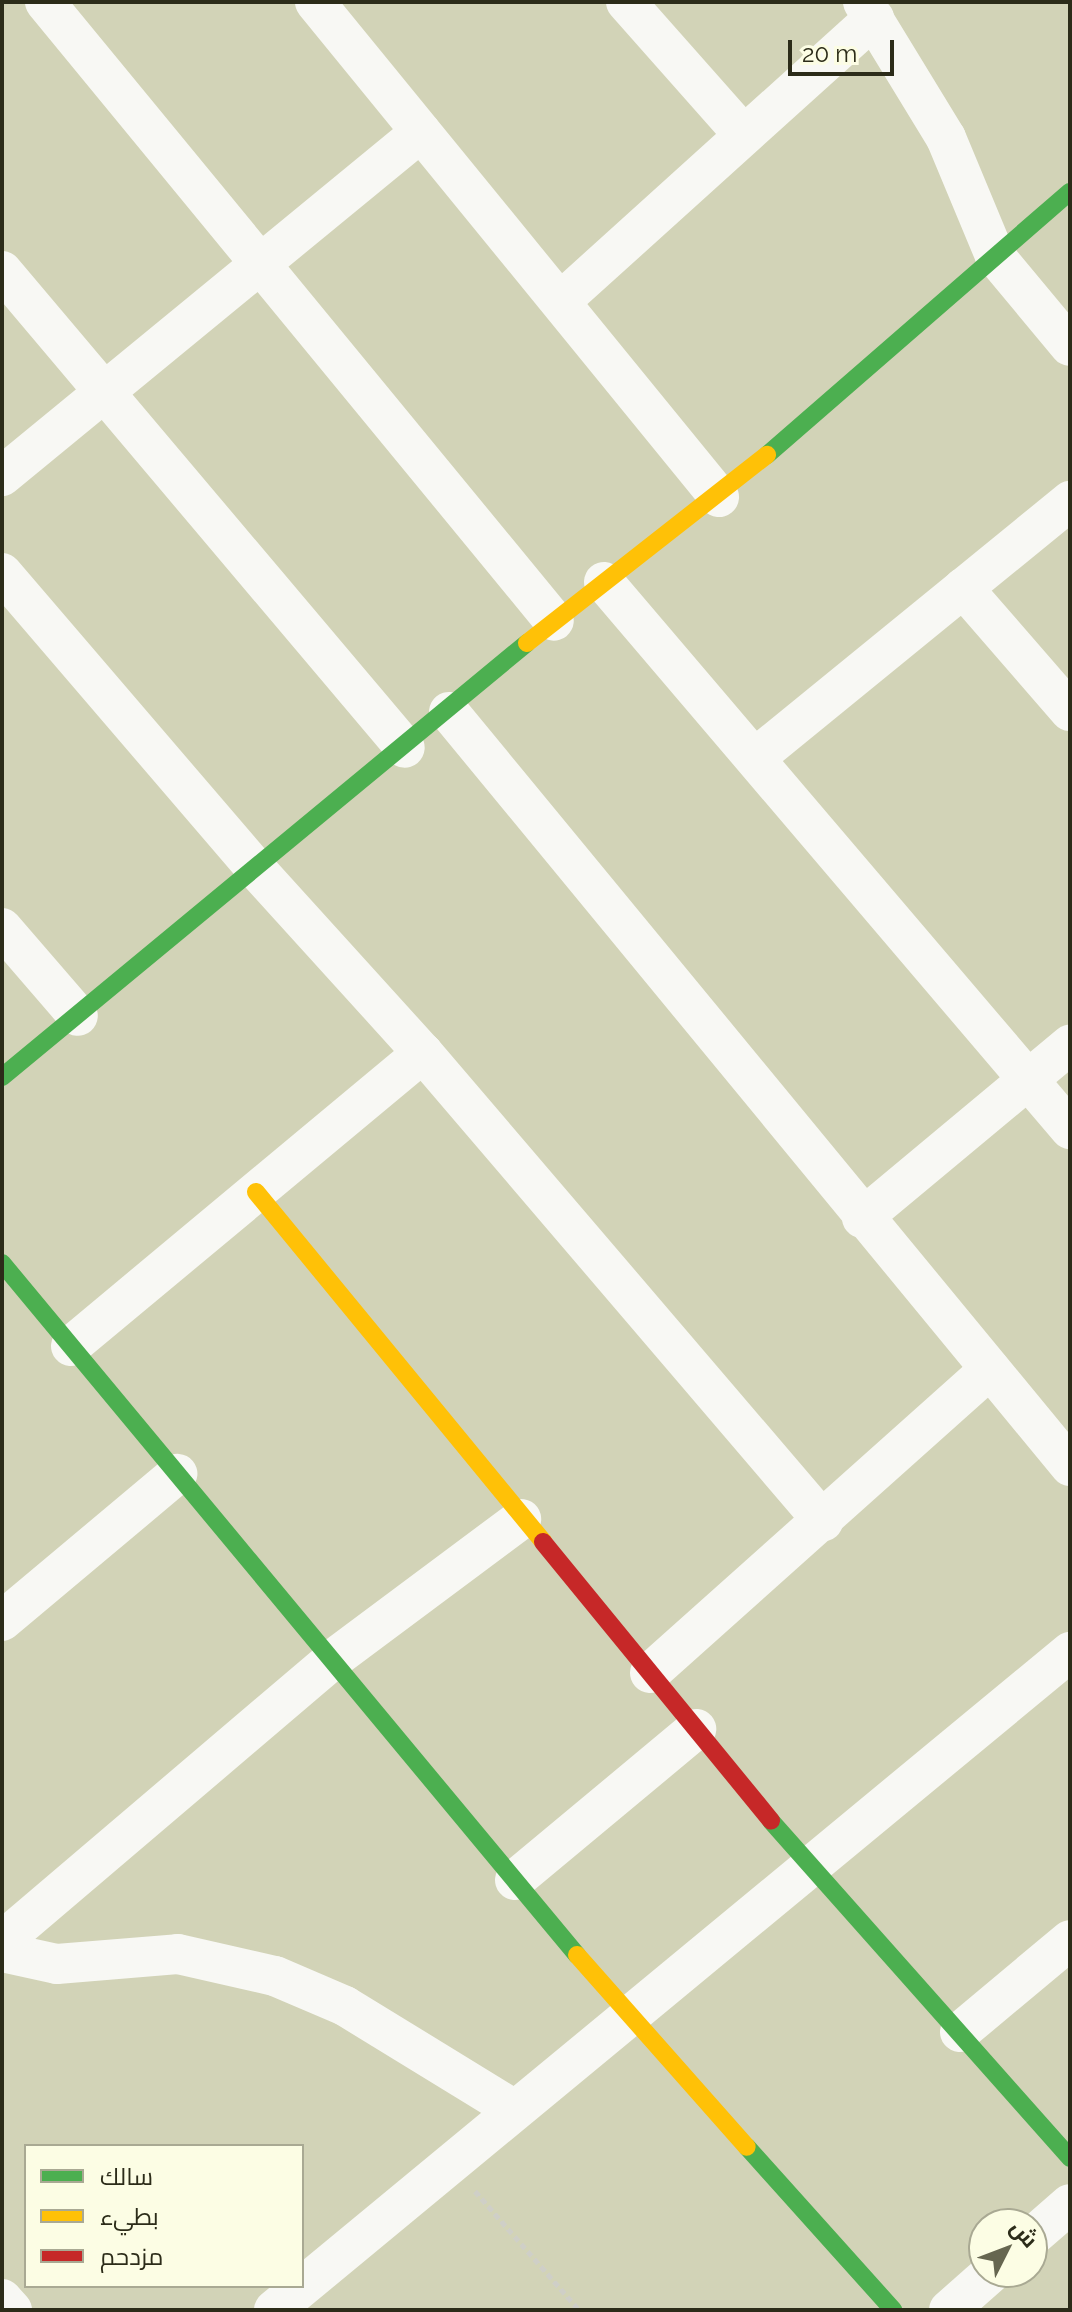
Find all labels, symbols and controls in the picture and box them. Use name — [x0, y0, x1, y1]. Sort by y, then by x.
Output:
scale bar — [792, 24, 898, 74]
text: 20 m — [802, 39, 857, 68]
legend — [24, 2144, 304, 2288]
text: سالك — [100, 2162, 153, 2191]
text: بطيء — [100, 2202, 159, 2231]
north arrow — [968, 2208, 1048, 2288]
text: ش — [1005, 2214, 1043, 2252]
text: مزدحم — [100, 2242, 163, 2271]

